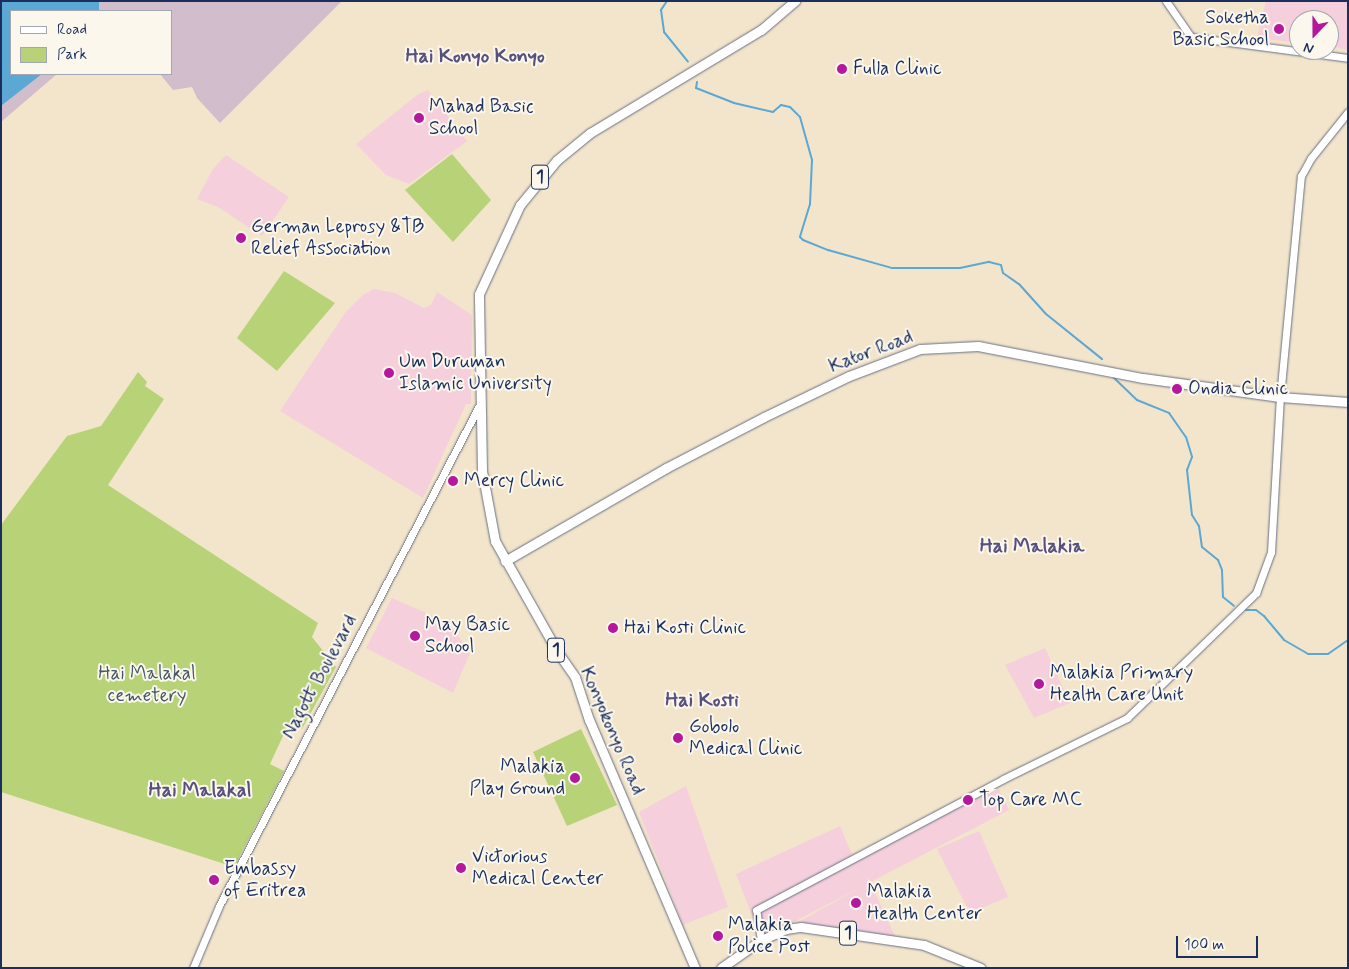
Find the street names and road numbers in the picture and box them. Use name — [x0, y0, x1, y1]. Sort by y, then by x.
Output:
road number: 1 — [530, 162, 550, 192]
street label: Kator Road — [826, 326, 916, 378]
street label: Nagott Boulevard — [278, 611, 362, 743]
road number: 1 — [546, 634, 566, 666]
street label: Konyokonyo Road — [575, 664, 649, 798]
road number: 1 — [838, 918, 858, 948]

